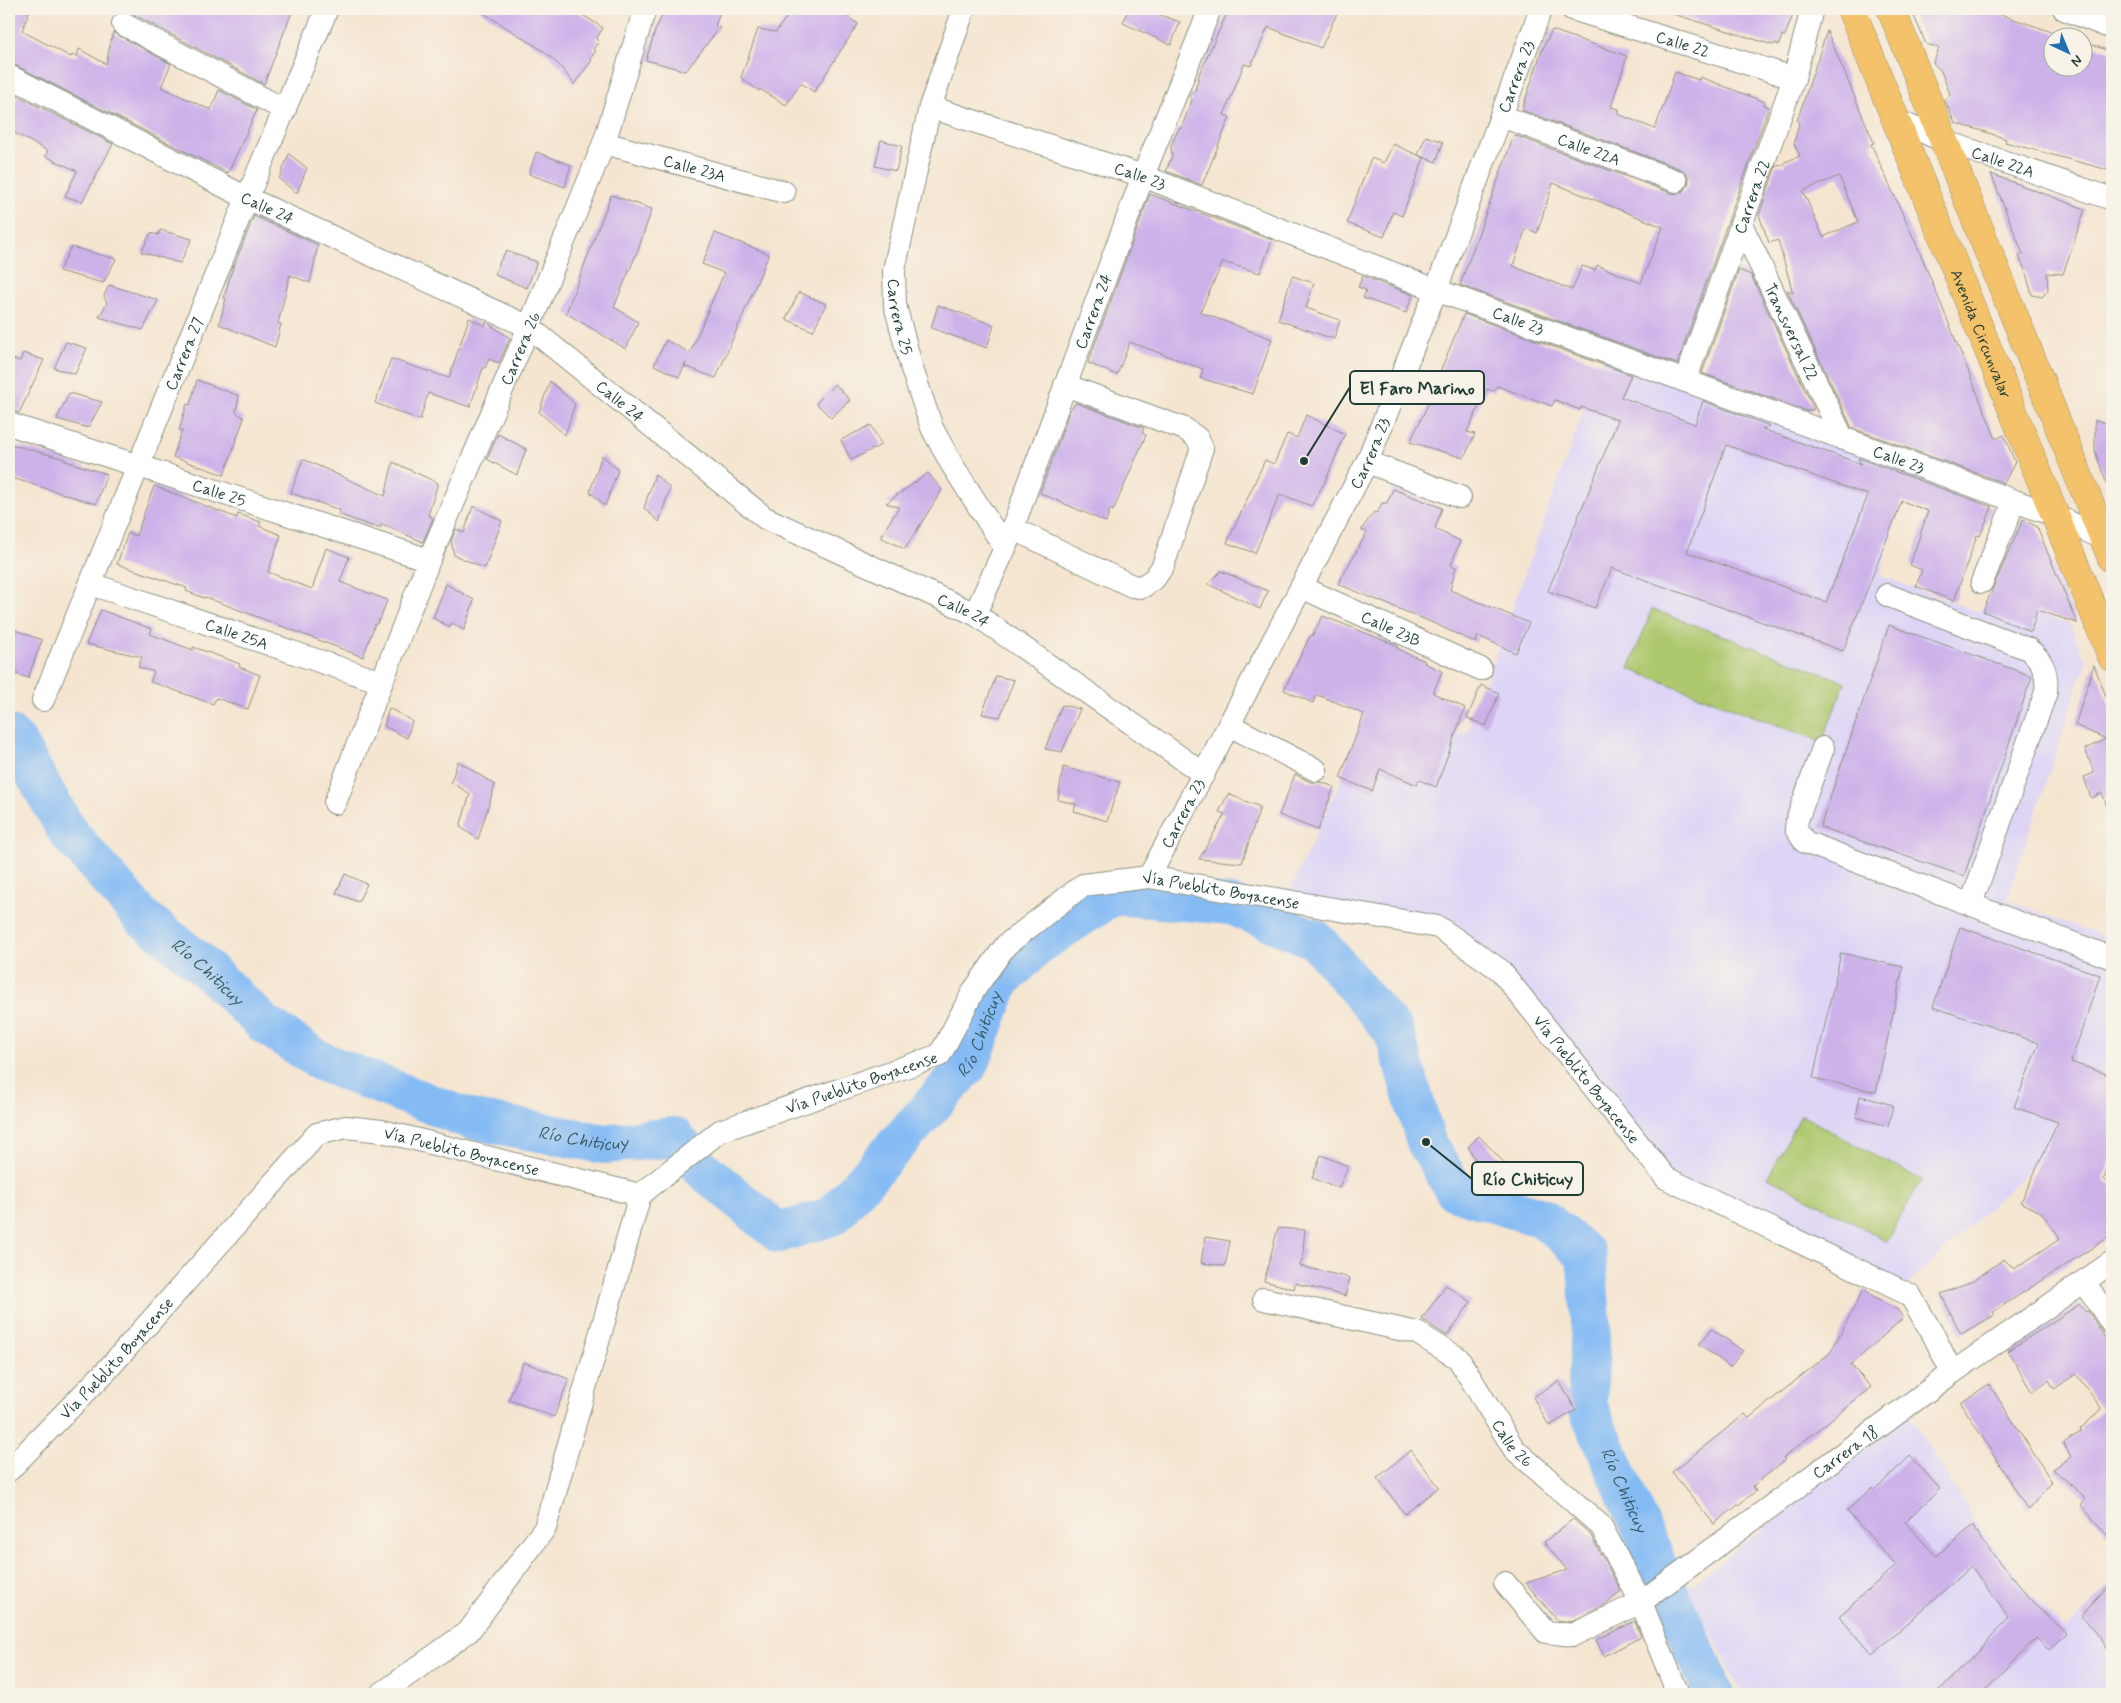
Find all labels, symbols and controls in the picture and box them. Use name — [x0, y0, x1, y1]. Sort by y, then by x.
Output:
street label: Calle 22 — [1653, 27, 1712, 63]
north arrow — [2044, 28, 2094, 78]
street label: Carrera 23 — [1494, 38, 1540, 116]
text: N — [2067, 51, 2086, 70]
street label: Calle 22A — [1554, 129, 1623, 171]
street label: Calle 22A — [1968, 142, 2037, 183]
street label: Calle 23A — [661, 151, 728, 188]
street label: Carrera 22 — [1730, 157, 1776, 237]
street label: Calle 23 — [1111, 158, 1169, 196]
street label: Calle 24 — [237, 187, 297, 230]
street label: Avenida Circunvalar — [1945, 267, 2016, 402]
street label: Carrera 24 — [1071, 271, 1118, 352]
street label: Carrera 25 — [882, 278, 917, 357]
street label: Transversal 22 — [1759, 280, 1823, 384]
street label: Calle 23 — [1489, 302, 1547, 341]
street label: Carrera 26 — [496, 309, 546, 389]
street label: Carrera 27 — [161, 314, 209, 394]
callout: El Faro Marino — [1350, 371, 1484, 404]
street label: Calle 24 — [591, 376, 648, 428]
text: El Faro Marino — [1359, 377, 1475, 401]
street label: Carrera 23 — [1346, 415, 1396, 493]
street label: Calle 23 — [1870, 441, 1927, 479]
street label: Calle 25 — [189, 475, 248, 512]
street label: Calle 24 — [933, 589, 994, 633]
street label: Calle 23B — [1357, 607, 1424, 652]
street label: Calle 25A — [202, 614, 271, 655]
street label: Carrera 23 — [1157, 775, 1211, 852]
street label: Vía Pueblito Boyacense — [1141, 868, 1301, 915]
water label: Río Chiticuy — [165, 933, 250, 1013]
water label: Río Chiticuy — [951, 987, 1009, 1083]
street label: Vía Pueblito Boyacense — [1528, 1011, 1644, 1149]
street label: Vía Pueblito Boyacense — [783, 1048, 941, 1120]
water label: Río Chiticuy — [536, 1121, 631, 1157]
street label: Vía Pueblito Boyacense — [381, 1123, 541, 1182]
callout: Río Chiticuy — [1472, 1162, 1583, 1195]
text: Río Chiticuy — [1483, 1168, 1573, 1192]
street label: Vía Pueblito Boyacense — [55, 1293, 179, 1425]
street label: Calle 26 — [1486, 1416, 1537, 1473]
street label: Carrera 18 — [1809, 1422, 1883, 1484]
water label: Río Chiticuy — [1594, 1444, 1653, 1538]

